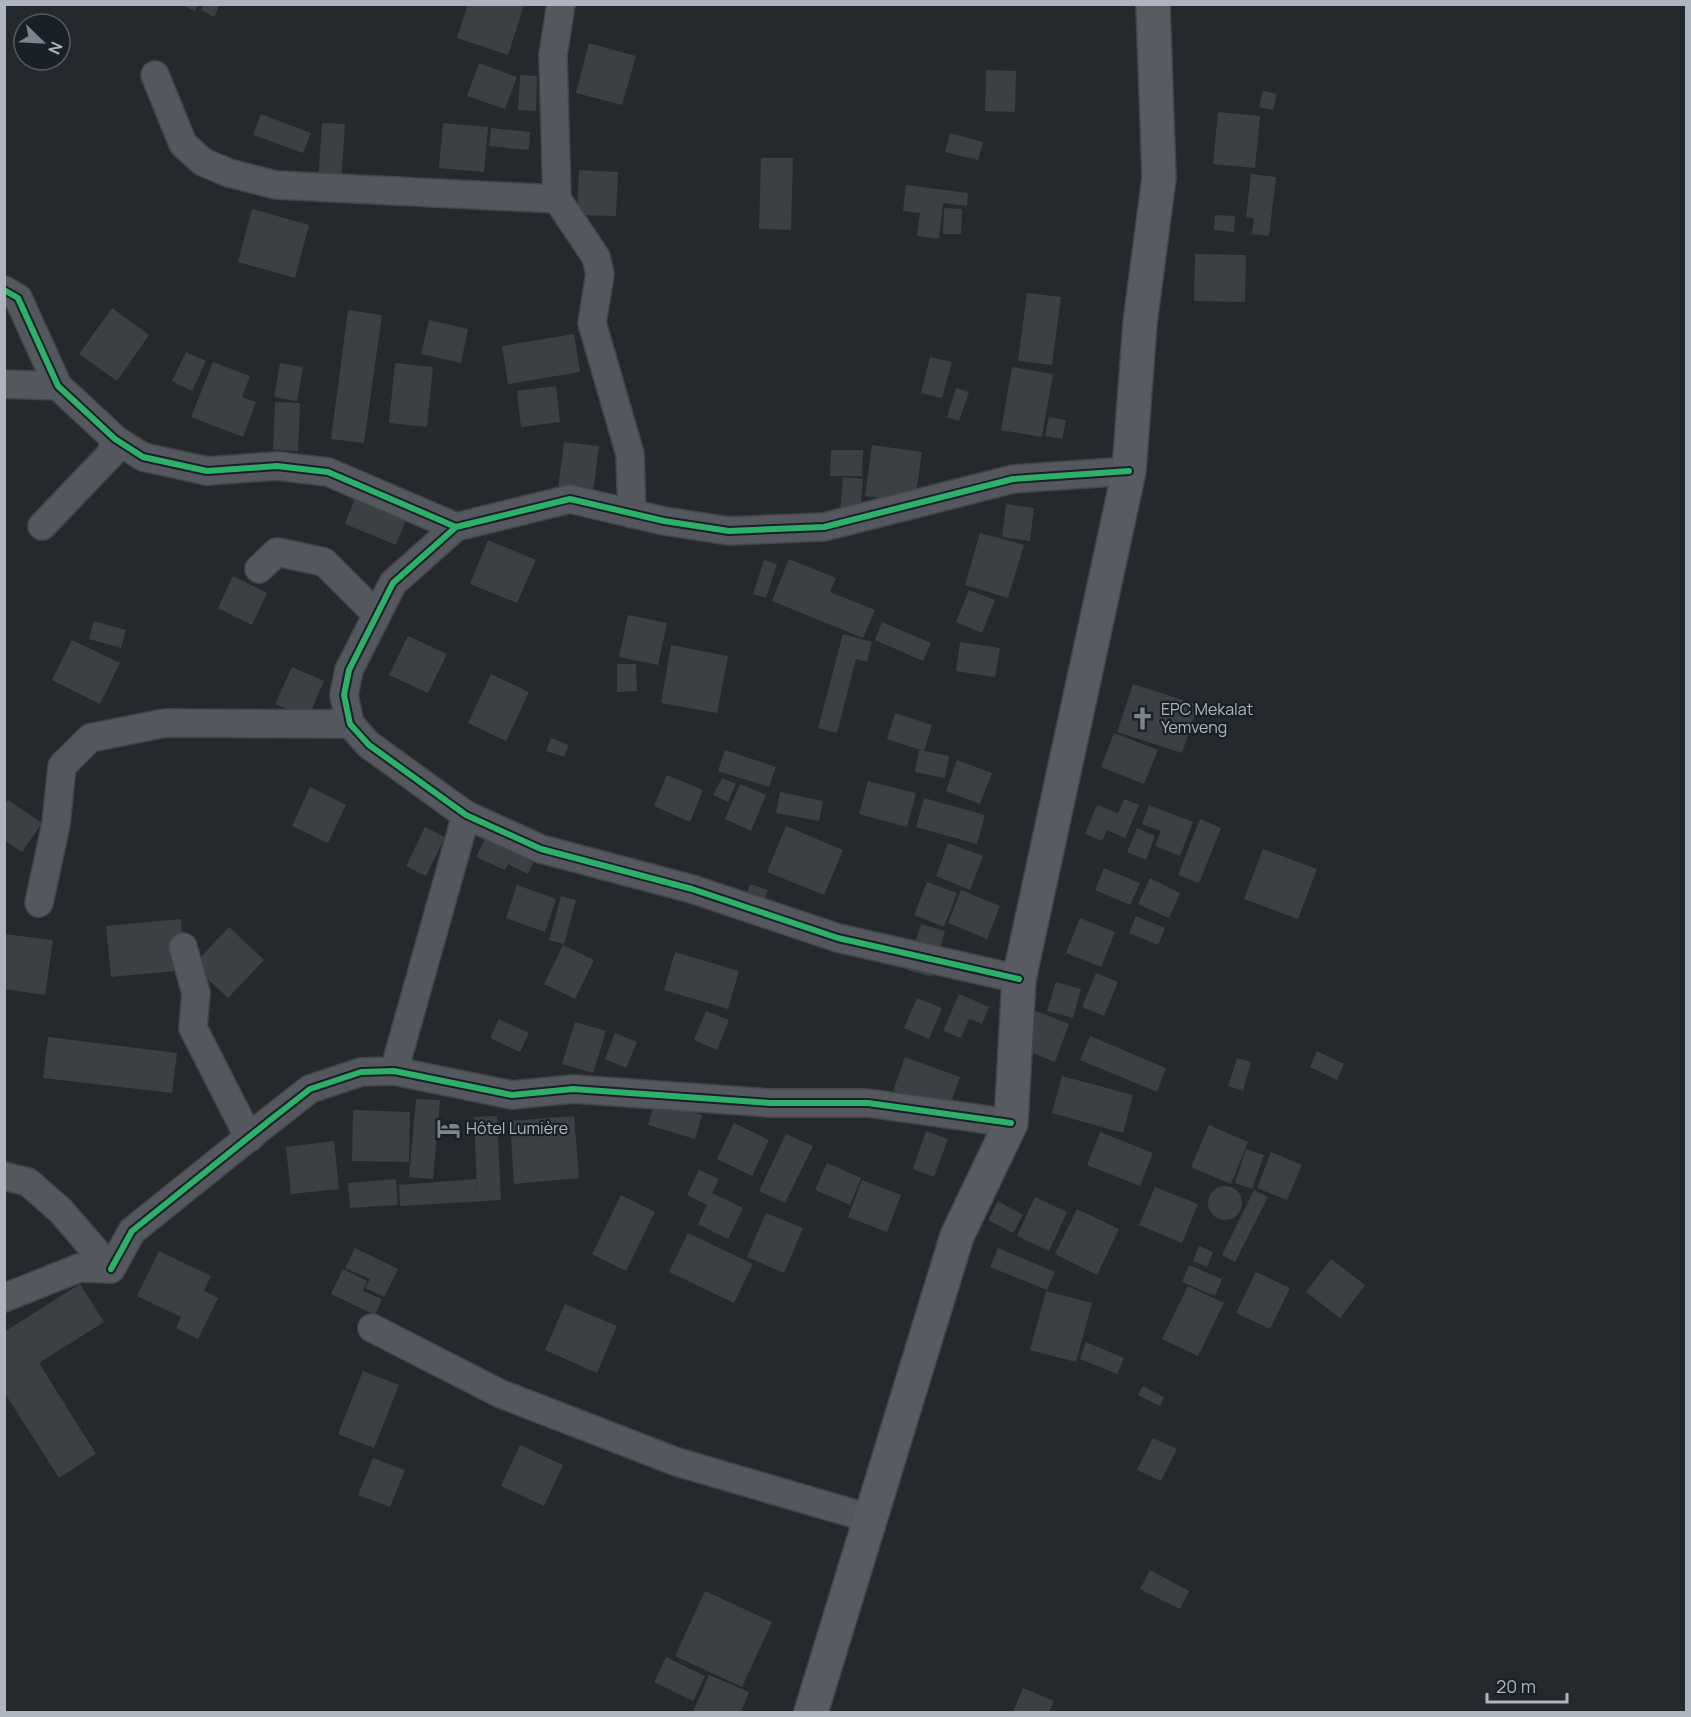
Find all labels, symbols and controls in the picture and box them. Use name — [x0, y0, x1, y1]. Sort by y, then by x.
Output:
north arrow — [12, 12, 72, 72]
text: N — [43, 38, 68, 58]
place label: EPC Mekalat Yemveng — [1161, 698, 1253, 738]
church icon: EPC Mekalat Yemveng — [1130, 705, 1156, 731]
hotel icon: Hôtel Lumière — [435, 1115, 461, 1141]
place label: Hôtel Lumière — [466, 1117, 568, 1139]
scale bar — [1487, 1666, 1566, 1704]
text: 20 m — [1496, 1674, 1536, 1698]

